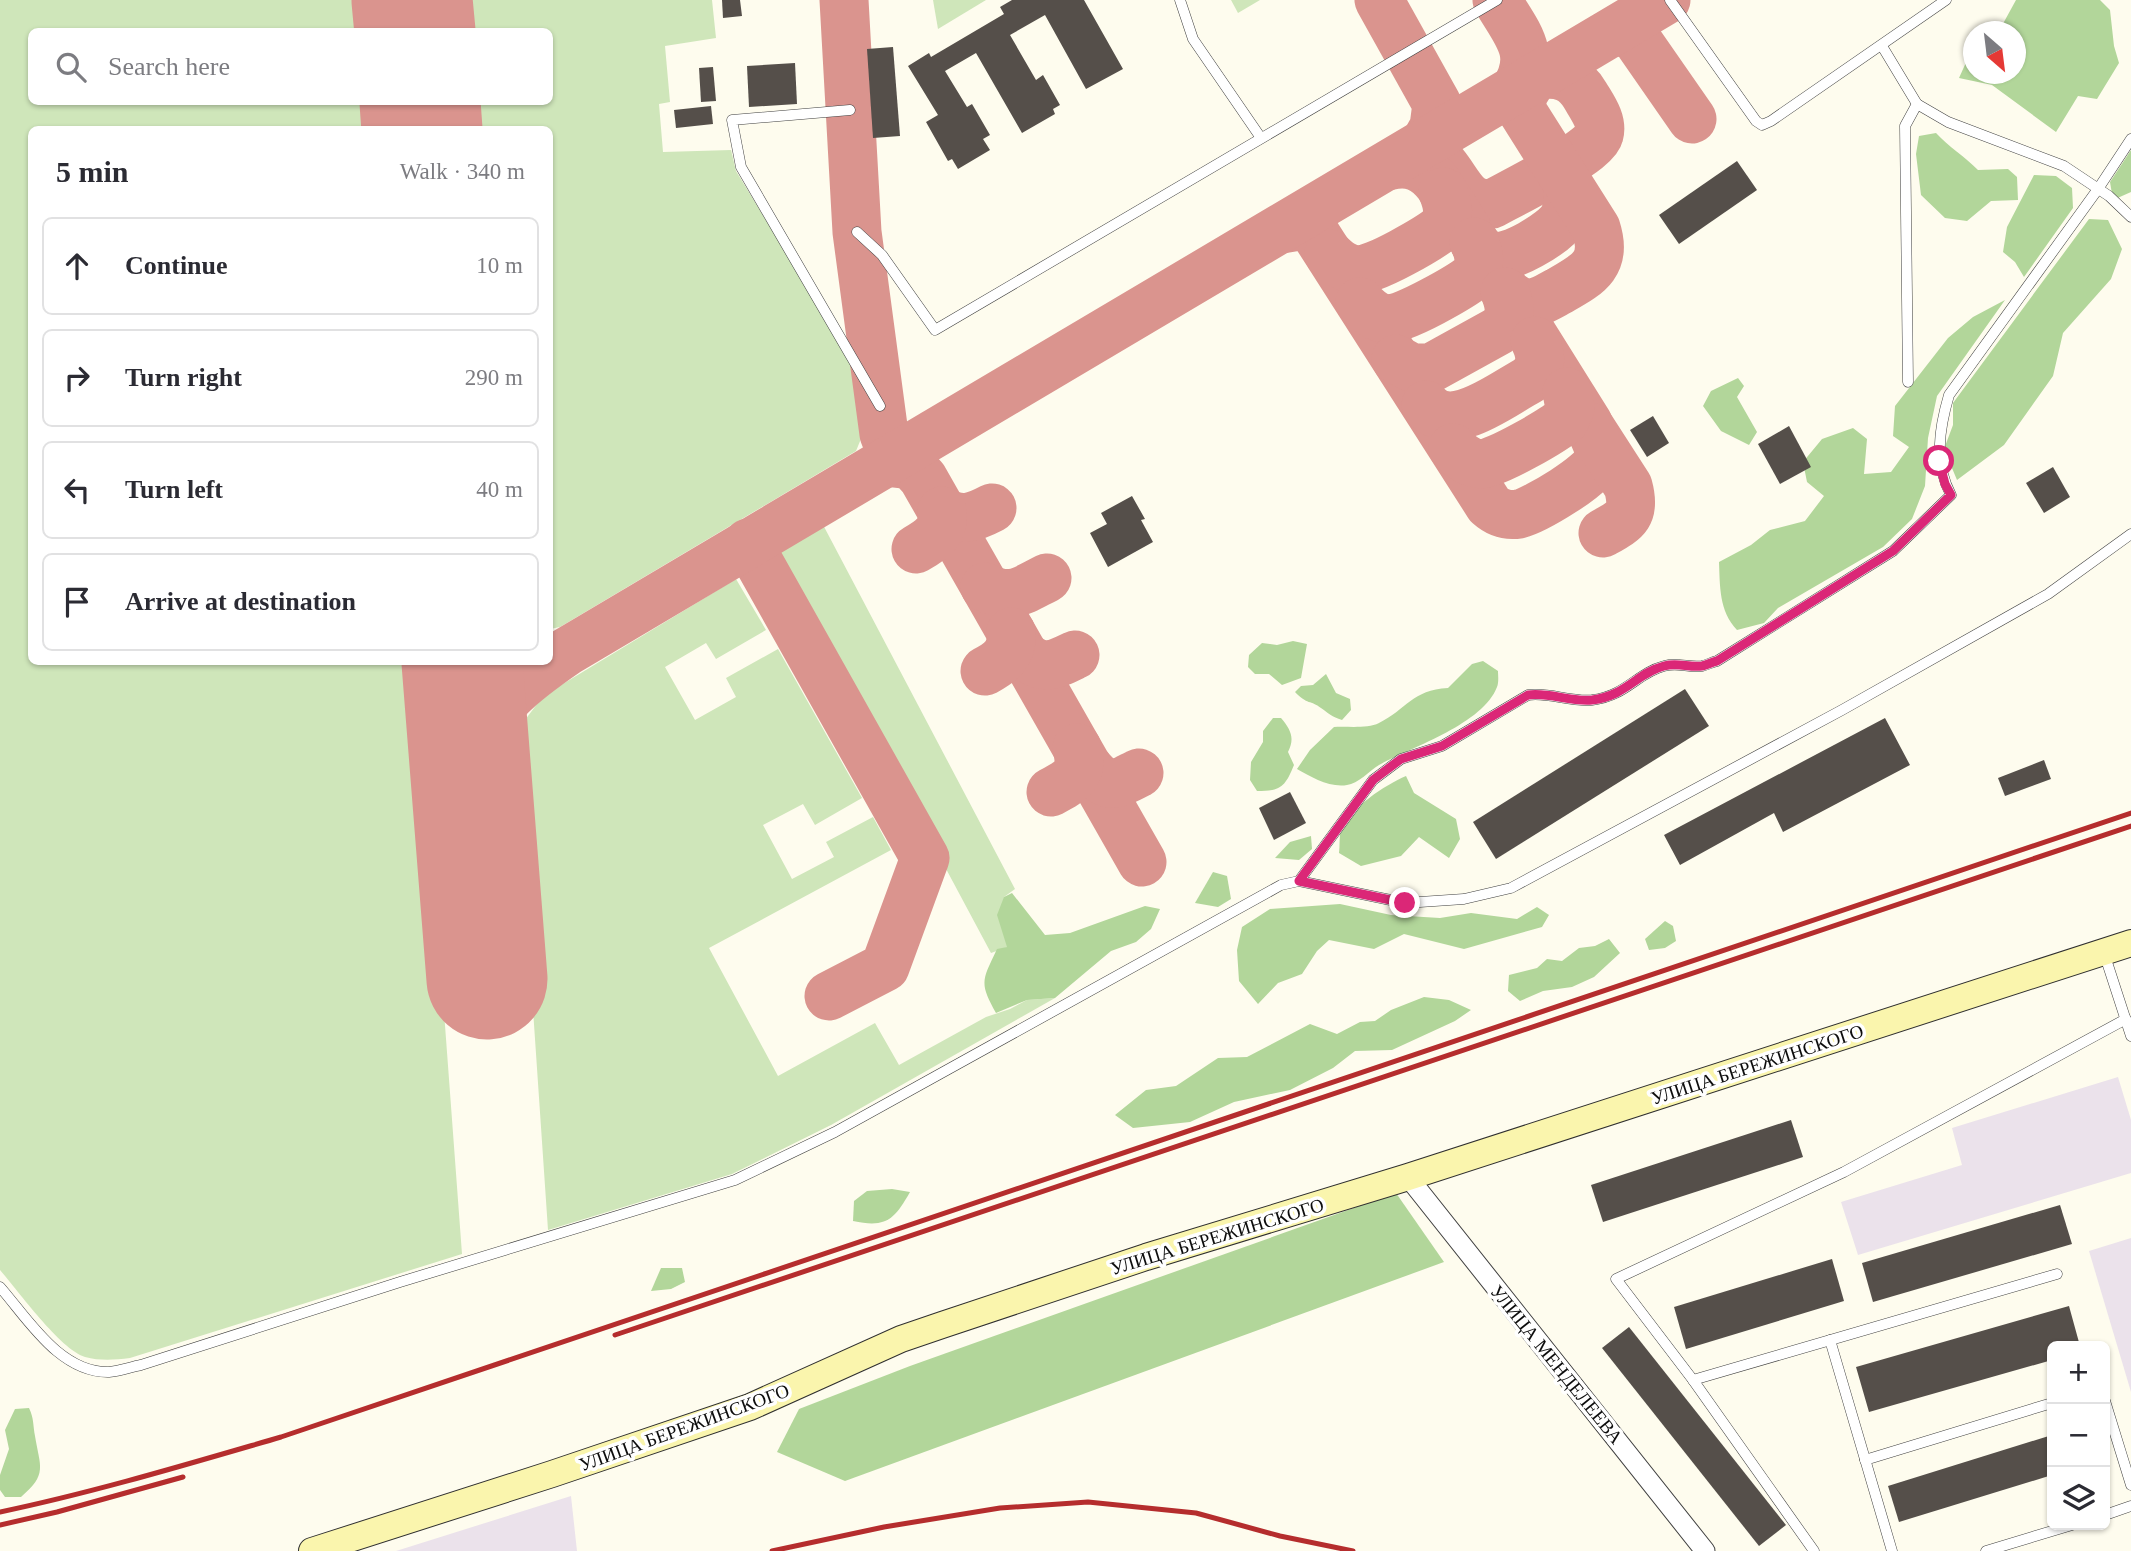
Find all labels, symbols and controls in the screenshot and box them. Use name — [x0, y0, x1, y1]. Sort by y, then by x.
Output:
north arrow — [1963, 21, 2026, 84]
search box — [28, 28, 553, 105]
icon: search — [52, 48, 90, 86]
text: Search here — [108, 52, 230, 81]
text: 5 min — [56, 155, 129, 188]
text: Walk · 340 m — [400, 159, 525, 184]
icon: ahead — [58, 247, 96, 285]
text: Continue — [125, 251, 228, 280]
text: 10 m — [476, 253, 523, 278]
icon: right — [58, 359, 96, 397]
text: Turn right — [125, 363, 242, 392]
text: 290 m — [465, 365, 523, 390]
route start — [1923, 445, 1954, 476]
icon: left — [58, 471, 96, 509]
text: Turn left — [125, 475, 223, 504]
text: 40 m — [476, 477, 523, 502]
icon: arrive — [58, 583, 96, 621]
text: Arrive at destination — [125, 587, 356, 616]
route end — [1389, 887, 1420, 918]
street label: УЛИЦА БЕРЕЖИНСКОГО — [1648, 1020, 1866, 1109]
street label: УЛИЦА БЕРЕЖИНСКОГО — [1108, 1194, 1326, 1279]
street label: УЛИЦА МЕНДЕЛЕЕВА — [1486, 1281, 1627, 1448]
map controls — [2047, 1341, 2110, 1530]
button: + — [2047, 1341, 2110, 1404]
street label: УЛИЦА БЕРЕЖИНСКОГО — [576, 1380, 792, 1475]
button: − — [2047, 1404, 2110, 1467]
button: layers — [2047, 1467, 2110, 1530]

